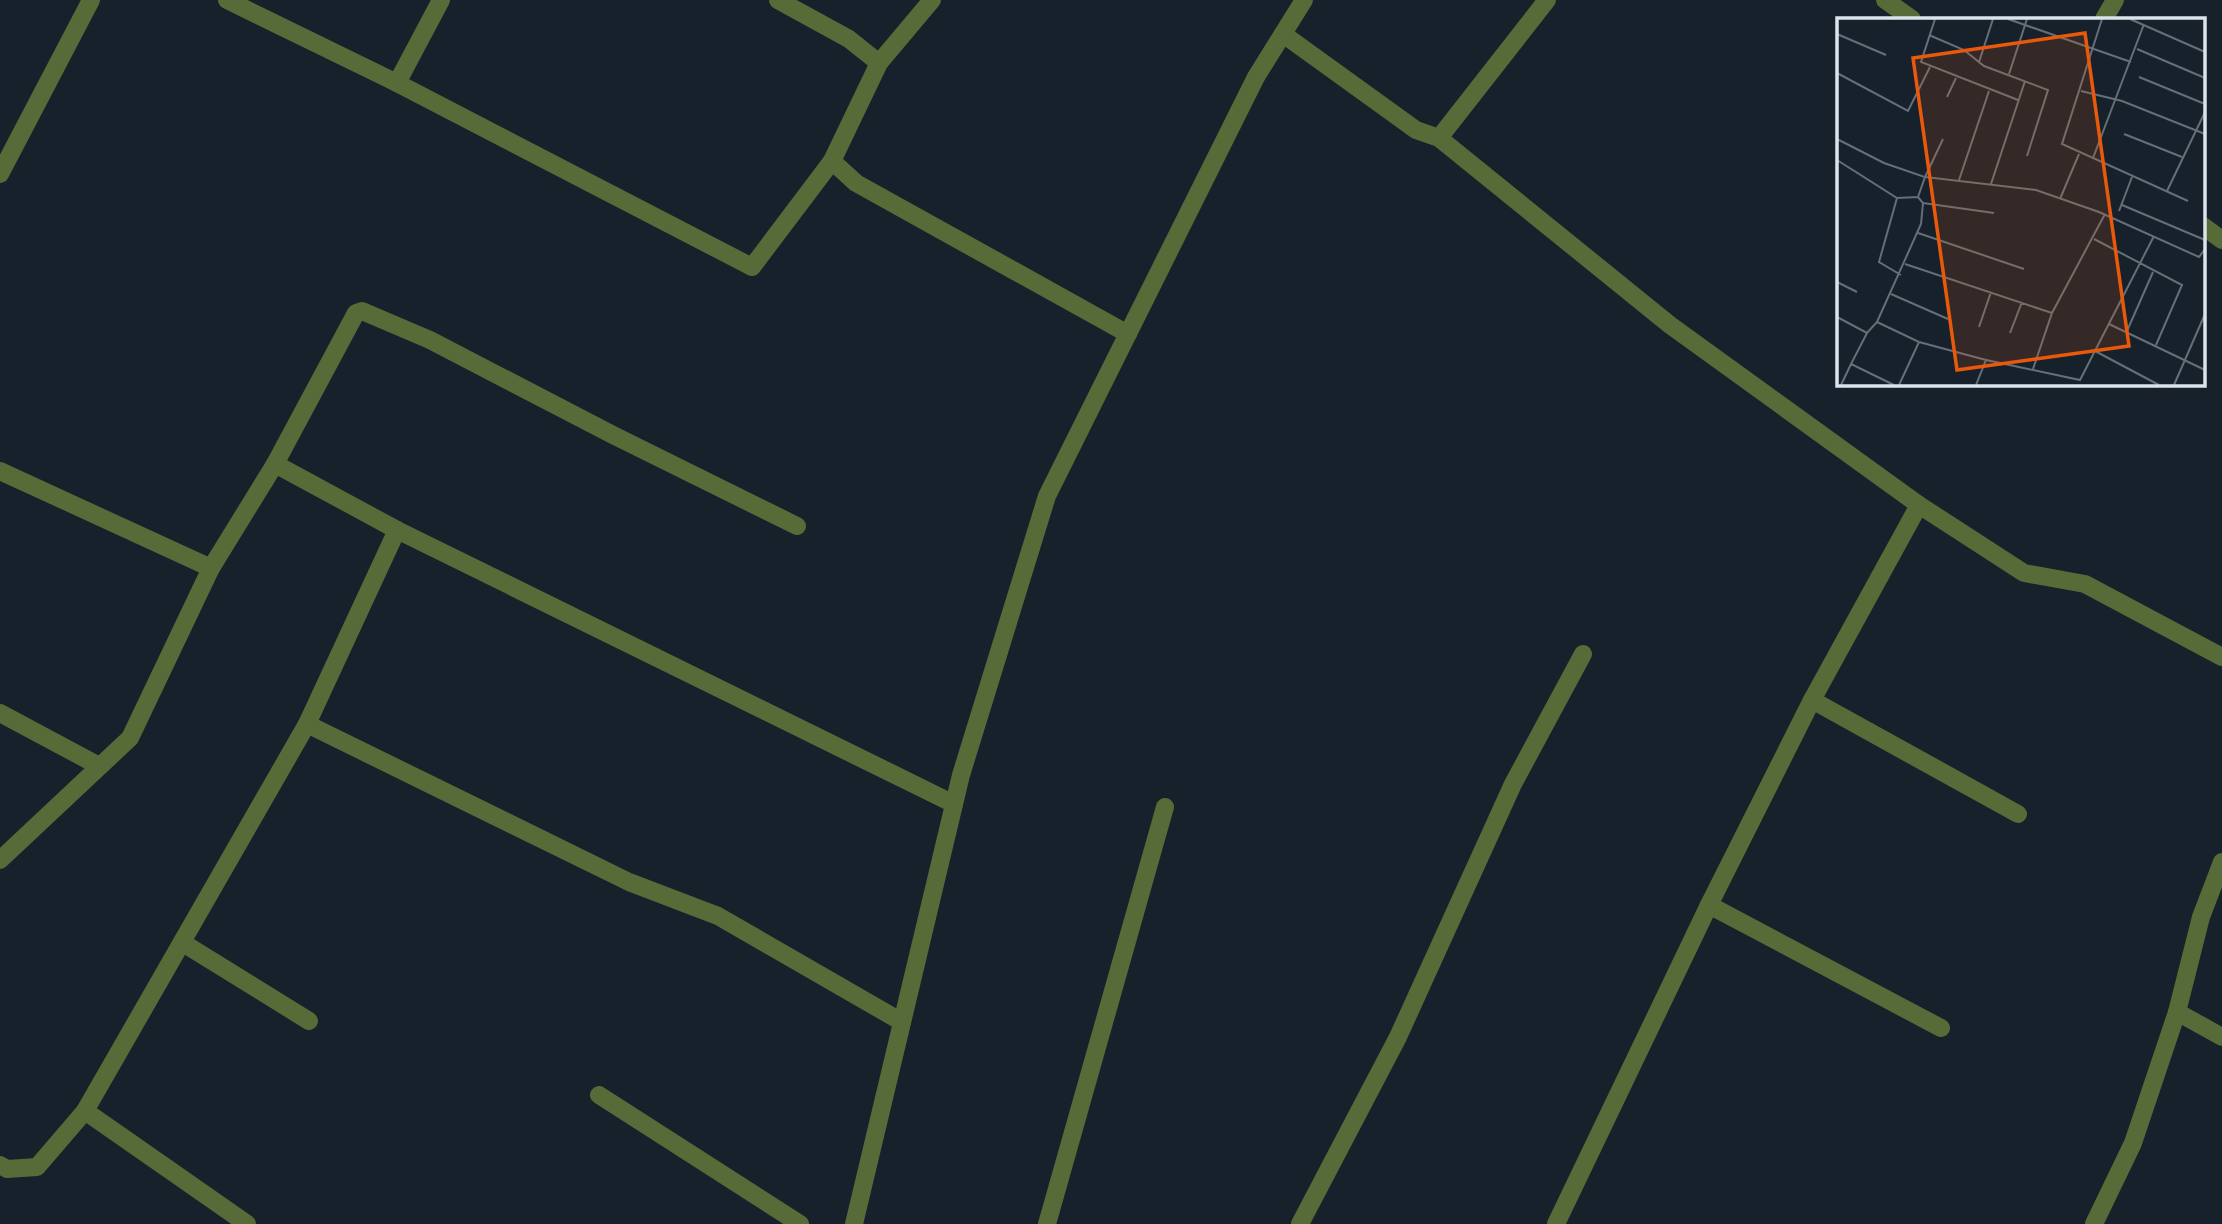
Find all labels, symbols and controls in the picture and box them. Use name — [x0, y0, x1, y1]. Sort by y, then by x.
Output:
inset map — [1837, 18, 2204, 385]

